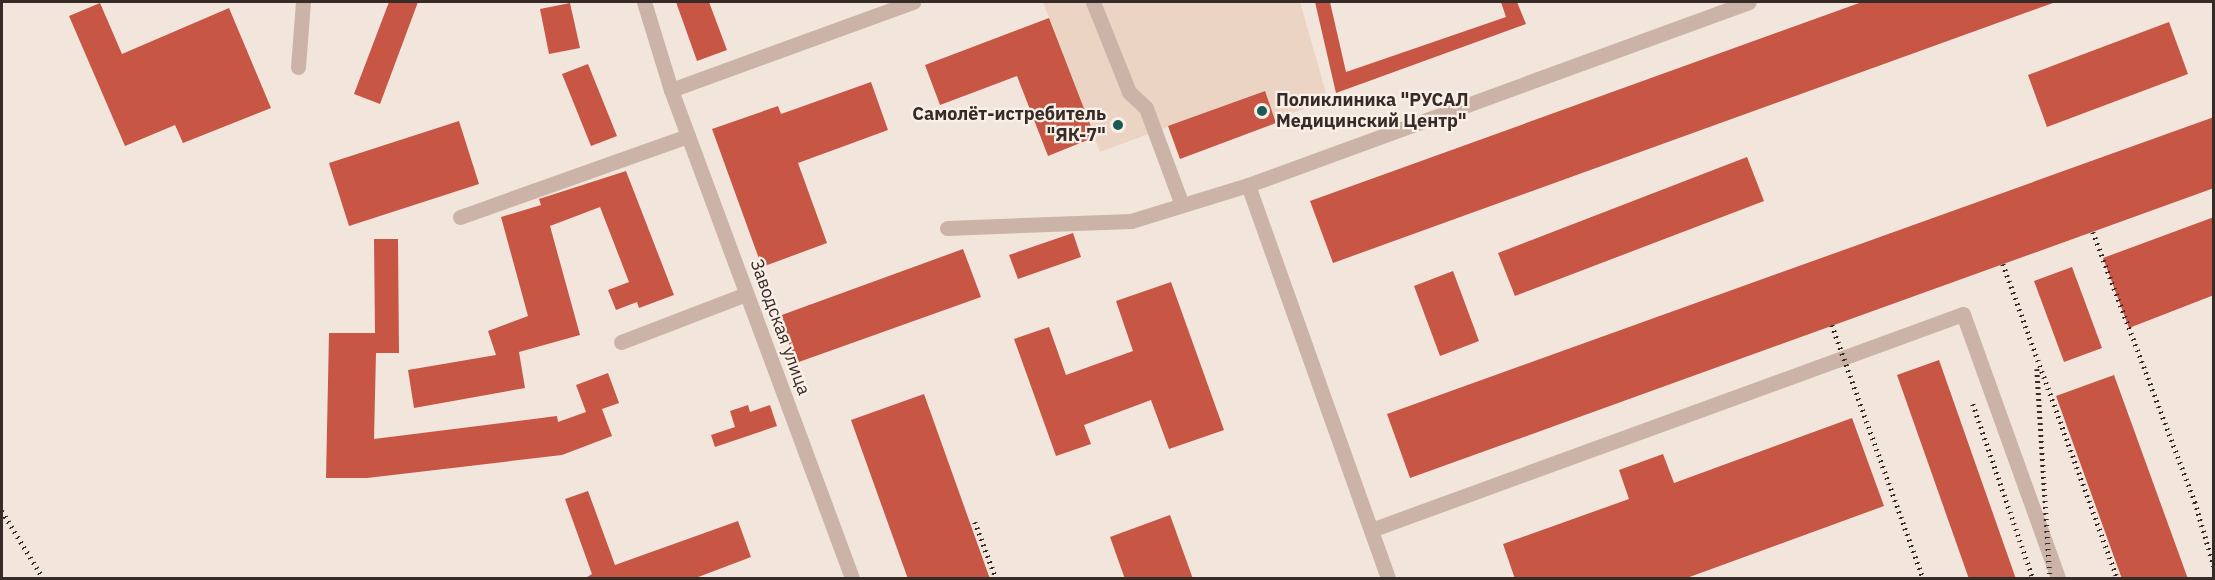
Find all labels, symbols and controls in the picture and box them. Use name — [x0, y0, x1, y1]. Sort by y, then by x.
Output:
place label: Поликлиника "РУСАЛ Медицинский Центр" — [1276, 90, 1469, 132]
marker: Поликлиника "РУСАЛ Медицинский Центр" — [1253, 102, 1271, 120]
place label: Самолёт-истребитель "ЯК-7" — [912, 104, 1106, 146]
marker: Самолёт-истребитель "ЯК-7" — [1111, 118, 1125, 132]
street label: Заводская улица — [745, 256, 815, 398]

